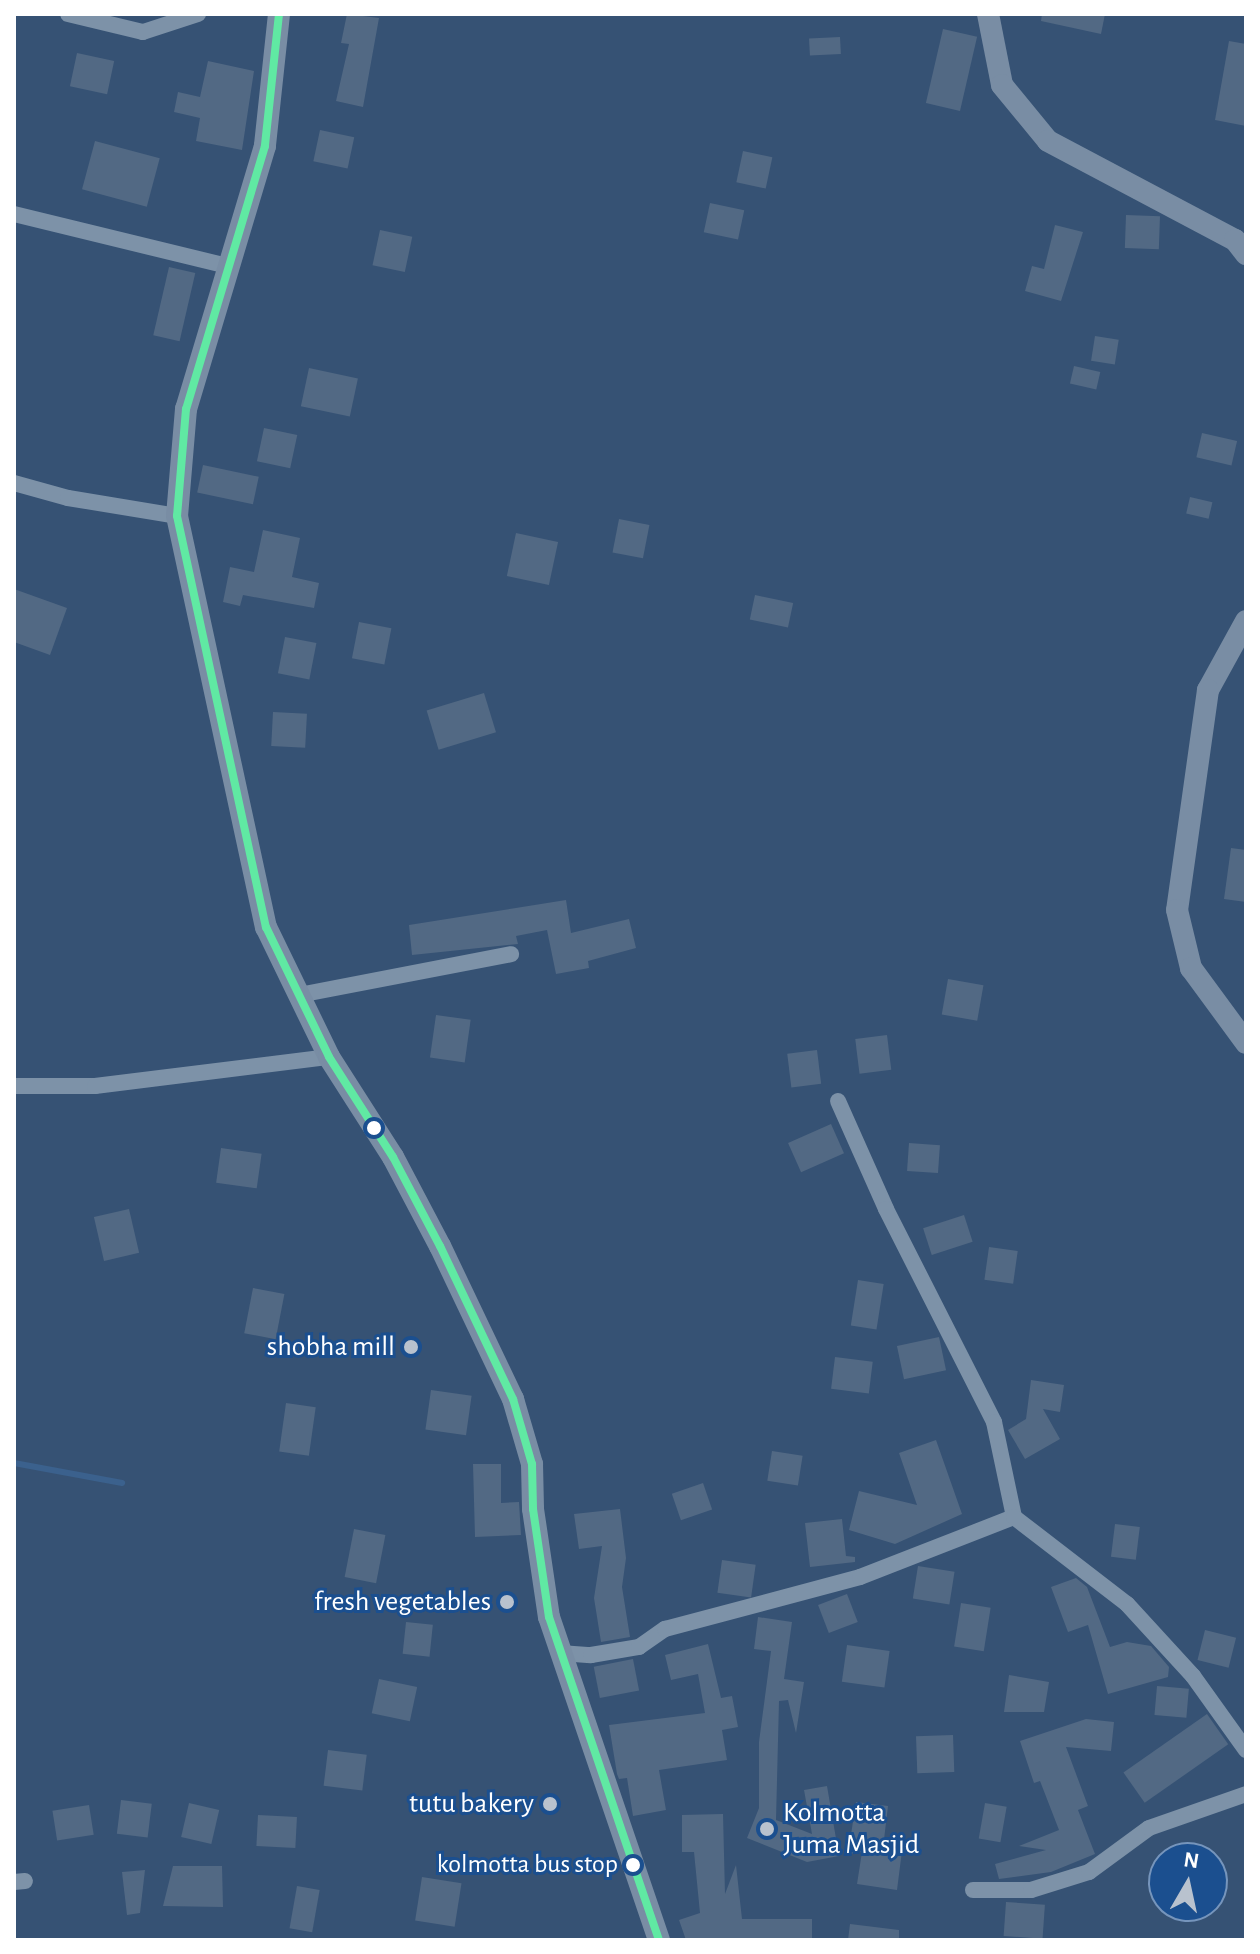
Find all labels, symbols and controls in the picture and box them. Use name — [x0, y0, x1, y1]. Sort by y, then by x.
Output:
unlabelled marker — [366, 1120, 382, 1136]
place label: shobha mill — [267, 1330, 395, 1364]
marker: shobha mill — [402, 1338, 420, 1356]
place label: fresh vegetables — [314, 1585, 491, 1619]
marker: fresh vegetables — [498, 1593, 516, 1611]
place label: tutu bakery — [409, 1787, 534, 1821]
marker: tutu bakery — [541, 1795, 559, 1813]
place label: Kolmotta Juma Masjid — [783, 1796, 919, 1862]
marker: Kolmotta Juma Masjid — [758, 1820, 776, 1838]
north arrow — [1148, 1842, 1228, 1922]
text: N — [1182, 1848, 1201, 1872]
place label: kolmotta bus stop — [437, 1849, 618, 1881]
marker: kolmotta bus stop — [625, 1857, 641, 1873]

